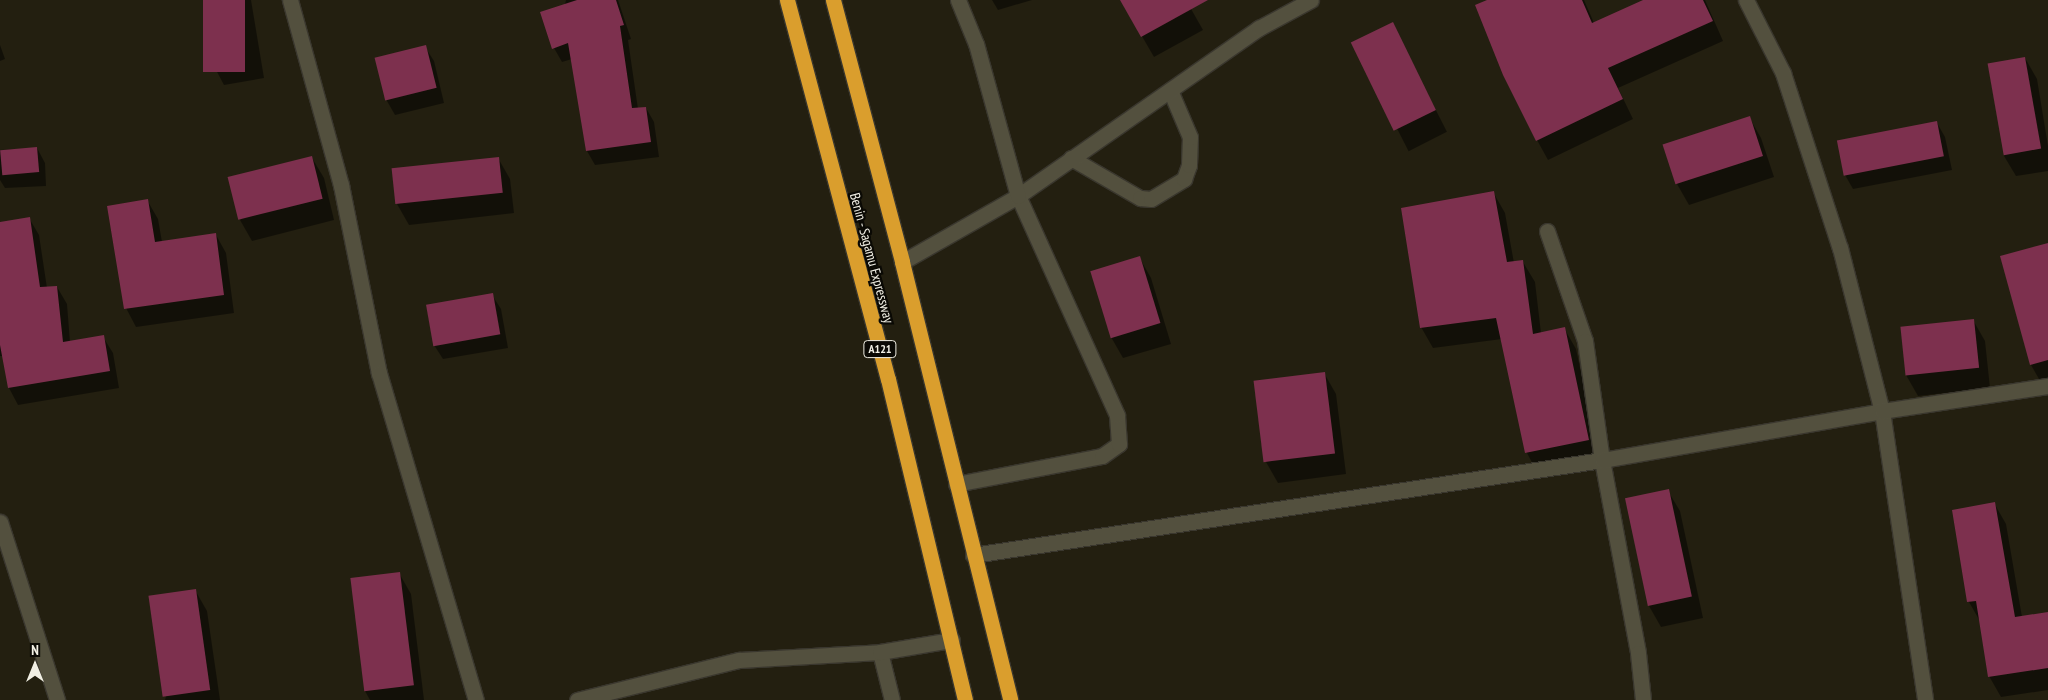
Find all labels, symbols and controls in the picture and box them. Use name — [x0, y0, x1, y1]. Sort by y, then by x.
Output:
street label: Benin - Sagamu Expressway — [846, 191, 898, 325]
road number: A121 — [862, 339, 898, 358]
north arrow — [10, 640, 60, 690]
text: N — [31, 641, 39, 659]

